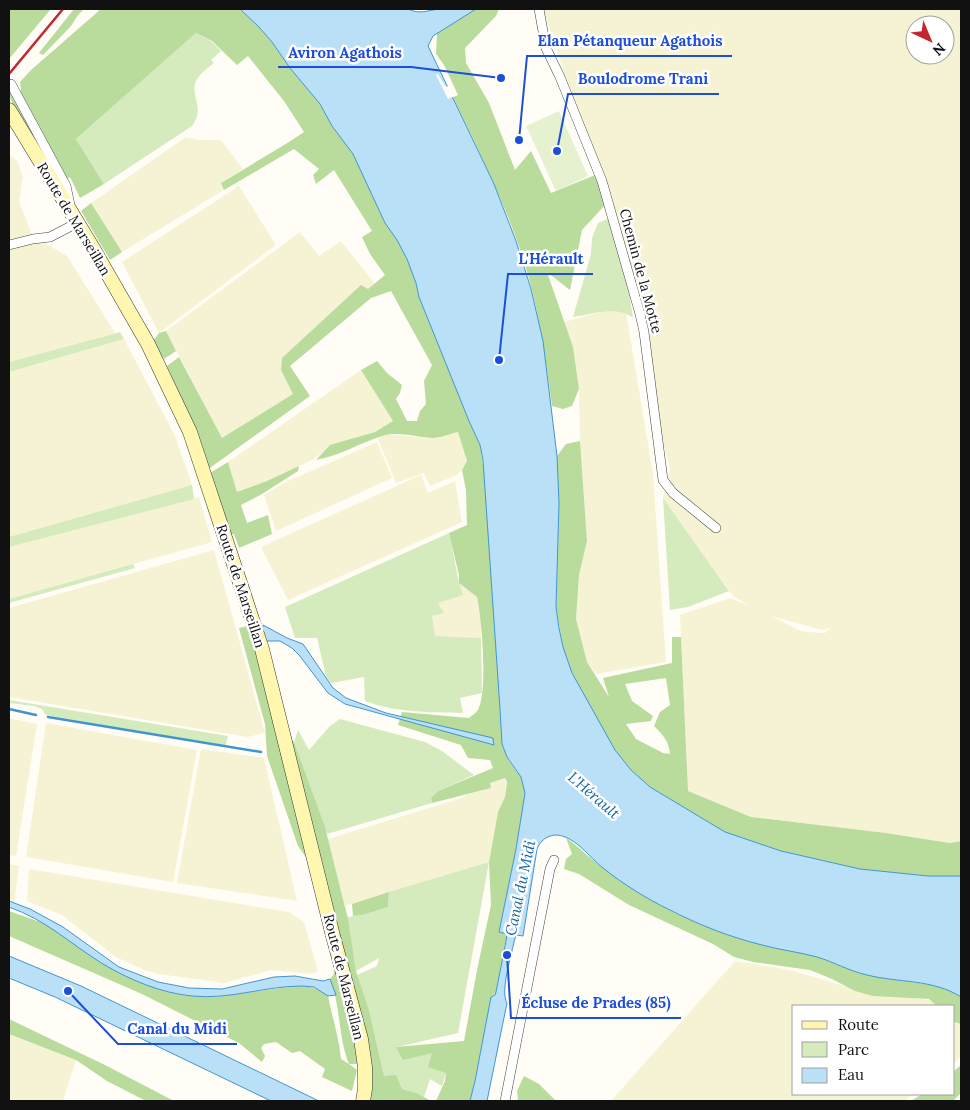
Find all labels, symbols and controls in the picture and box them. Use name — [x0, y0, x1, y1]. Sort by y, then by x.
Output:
north arrow — [905, 15, 955, 65]
callout: Elan Pétanqueur Agathois — [527, 26, 732, 56]
text: Elan Pétanqueur Agathois — [538, 31, 722, 50]
callout: Aviron Agathois — [278, 37, 411, 67]
text: N — [929, 39, 949, 60]
text: Aviron Agathois — [288, 43, 402, 62]
callout: Boulodrome Trani — [568, 64, 719, 94]
text: Boulodrome Trani — [578, 69, 708, 88]
street label: Route de Marseillan — [33, 159, 115, 279]
street label: Chemin de la Motte — [616, 207, 666, 336]
callout: L'Hérault — [508, 244, 593, 274]
text: L'Hérault — [518, 249, 585, 268]
street label: Route de Marseillan — [212, 522, 270, 651]
water label: L'Hérault — [564, 767, 624, 823]
water label: Canal du Midi — [501, 838, 539, 937]
street label: Route de Marseillan — [320, 912, 368, 1042]
callout: Écluse de Prades (85) — [511, 988, 681, 1018]
text: Écluse de Prades (85) — [521, 993, 671, 1013]
legend — [792, 1005, 955, 1095]
callout: Canal du Midi — [118, 1014, 237, 1044]
text: Route — [838, 1015, 879, 1034]
text: Canal du Midi — [127, 1019, 227, 1038]
text: Parc — [838, 1040, 869, 1059]
text: Eau — [838, 1065, 864, 1084]

